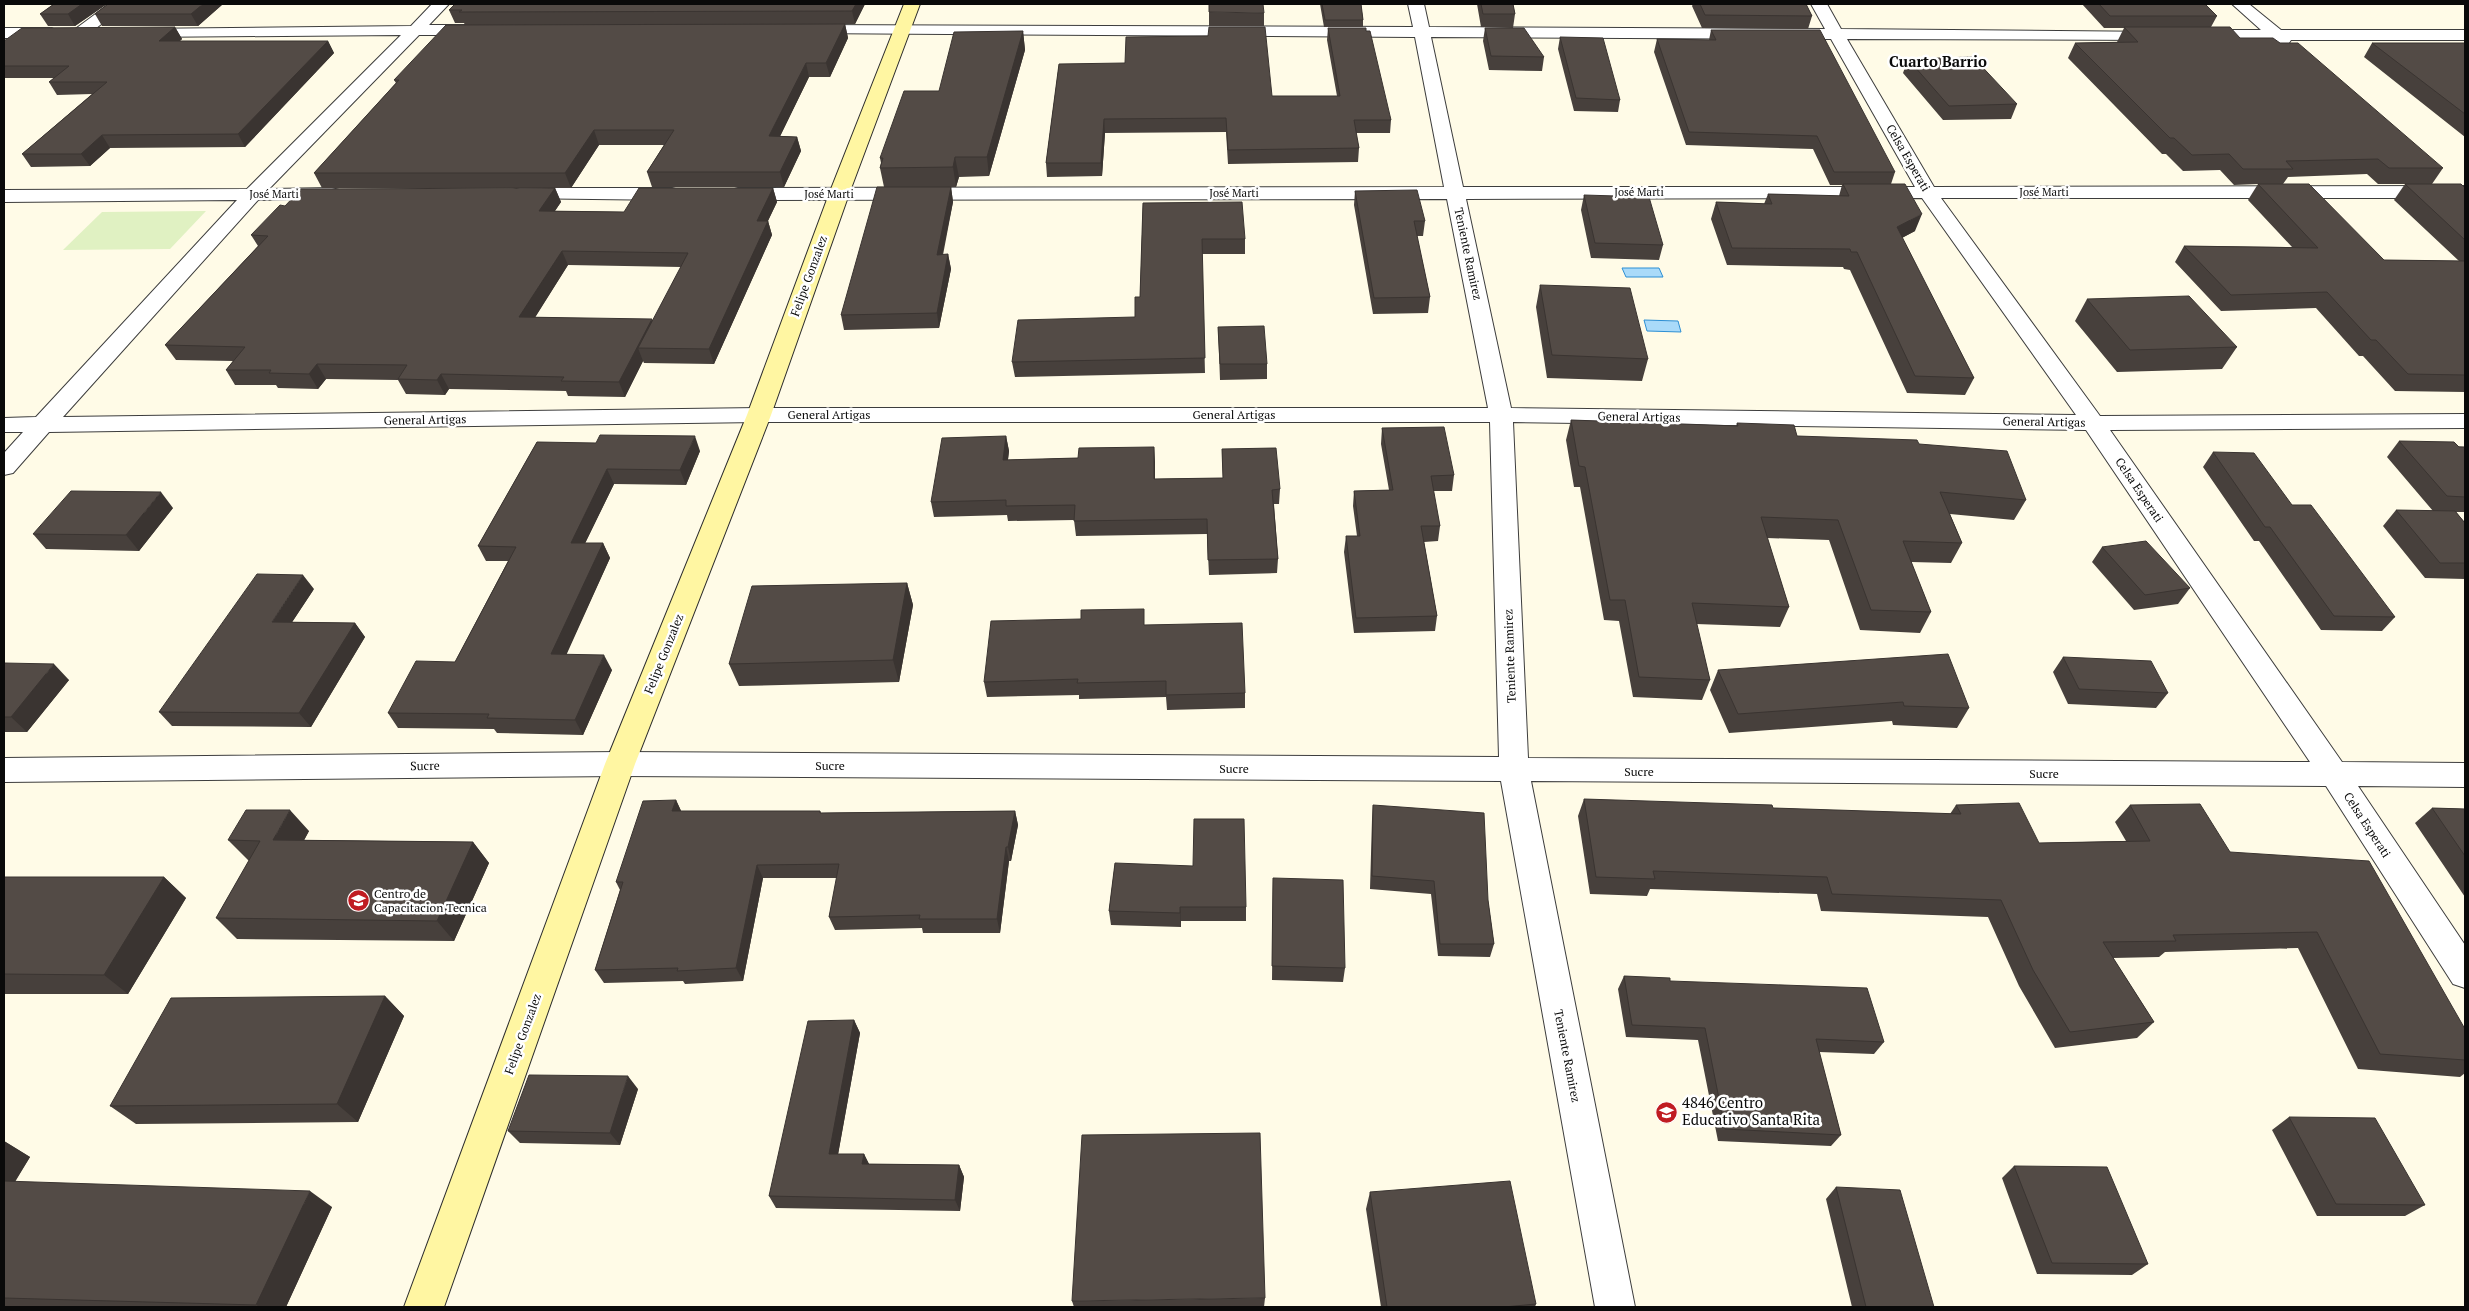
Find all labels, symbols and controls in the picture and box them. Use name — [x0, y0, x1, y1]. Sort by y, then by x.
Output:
district label: Cuarto Barrio — [1889, 51, 1987, 71]
street label: Celsa Esperati — [1883, 122, 1934, 194]
street label: José Marti — [1614, 185, 1664, 199]
street label: José Marti — [2019, 185, 2069, 199]
street label: José Marti — [1209, 186, 1259, 200]
street label: José Marti — [249, 187, 299, 201]
street label: José Marti — [804, 187, 854, 201]
street label: Teniente Ramirez — [1451, 206, 1486, 302]
street label: Felipe Gonzalez — [787, 233, 830, 318]
street label: General Artigas — [788, 407, 870, 422]
street label: General Artigas — [1193, 407, 1275, 422]
street label: General Artigas — [1597, 408, 1681, 425]
street label: General Artigas — [383, 411, 467, 428]
street label: General Artigas — [2002, 413, 2086, 430]
street label: Celsa Esperati — [2112, 454, 2167, 525]
street label: Teniente Ramirez — [1500, 609, 1519, 703]
street label: Felipe Gonzalez — [641, 612, 686, 696]
street label: Sucre — [410, 758, 440, 773]
street label: Sucre — [815, 758, 845, 773]
street label: Sucre — [1219, 761, 1249, 776]
street label: Sucre — [1624, 764, 1654, 779]
street label: Sucre — [2029, 766, 2059, 781]
street label: Celsa Esperati — [2341, 789, 2394, 861]
place label: Centro de Capacitacion Tecnica — [374, 886, 487, 915]
school or university icon: Centro de Capacitacion Tecnica — [346, 889, 370, 913]
street label: Felipe Gonzalez — [501, 991, 544, 1076]
street label: Teniente Ramirez — [1551, 1008, 1584, 1104]
place label: 4846 Centro Educativo Santa Rita — [1682, 1092, 1821, 1129]
school or university icon: 4846 Centro Educativo Santa Rita — [1654, 1100, 1678, 1124]

